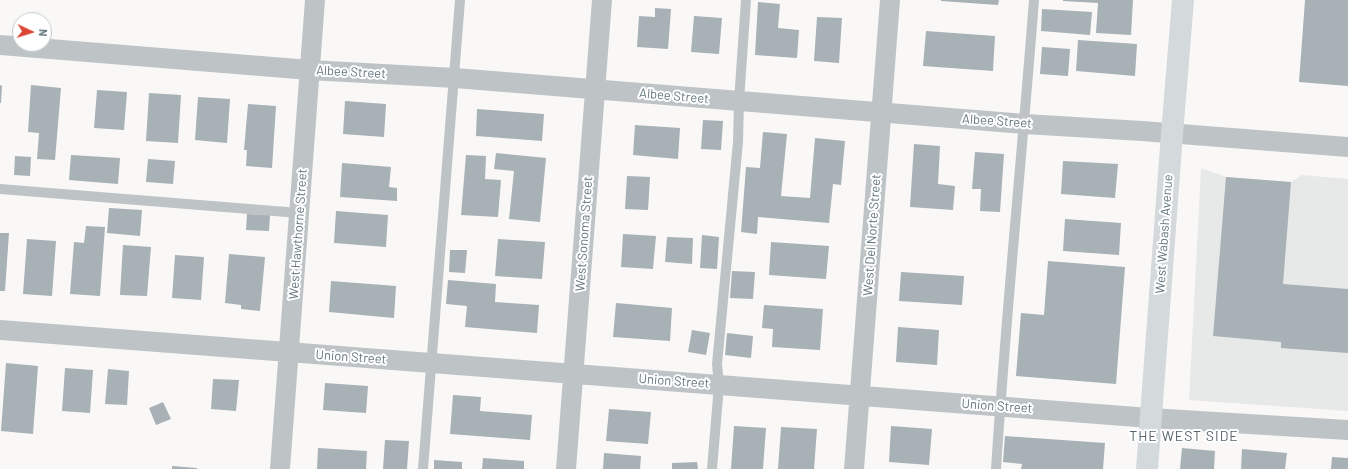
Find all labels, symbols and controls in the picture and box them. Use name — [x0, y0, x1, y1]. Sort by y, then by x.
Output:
north arrow — [12, 12, 52, 52]
text: N — [37, 29, 50, 37]
street label: Albee Street — [316, 62, 386, 82]
street label: Albee Street — [639, 85, 709, 107]
street label: Albee Street — [962, 111, 1032, 131]
street label: West Hawthorne Street — [286, 168, 310, 300]
street label: West Del Norte Street — [860, 174, 884, 296]
street label: West Wabash Avenue — [1152, 174, 1176, 294]
street label: West Sonoma Street — [572, 176, 596, 292]
street label: Union Street — [315, 347, 387, 367]
street label: Union Street — [638, 371, 710, 391]
street label: Union Street — [961, 396, 1033, 416]
district label: THE WEST SIDE — [1129, 428, 1239, 444]

